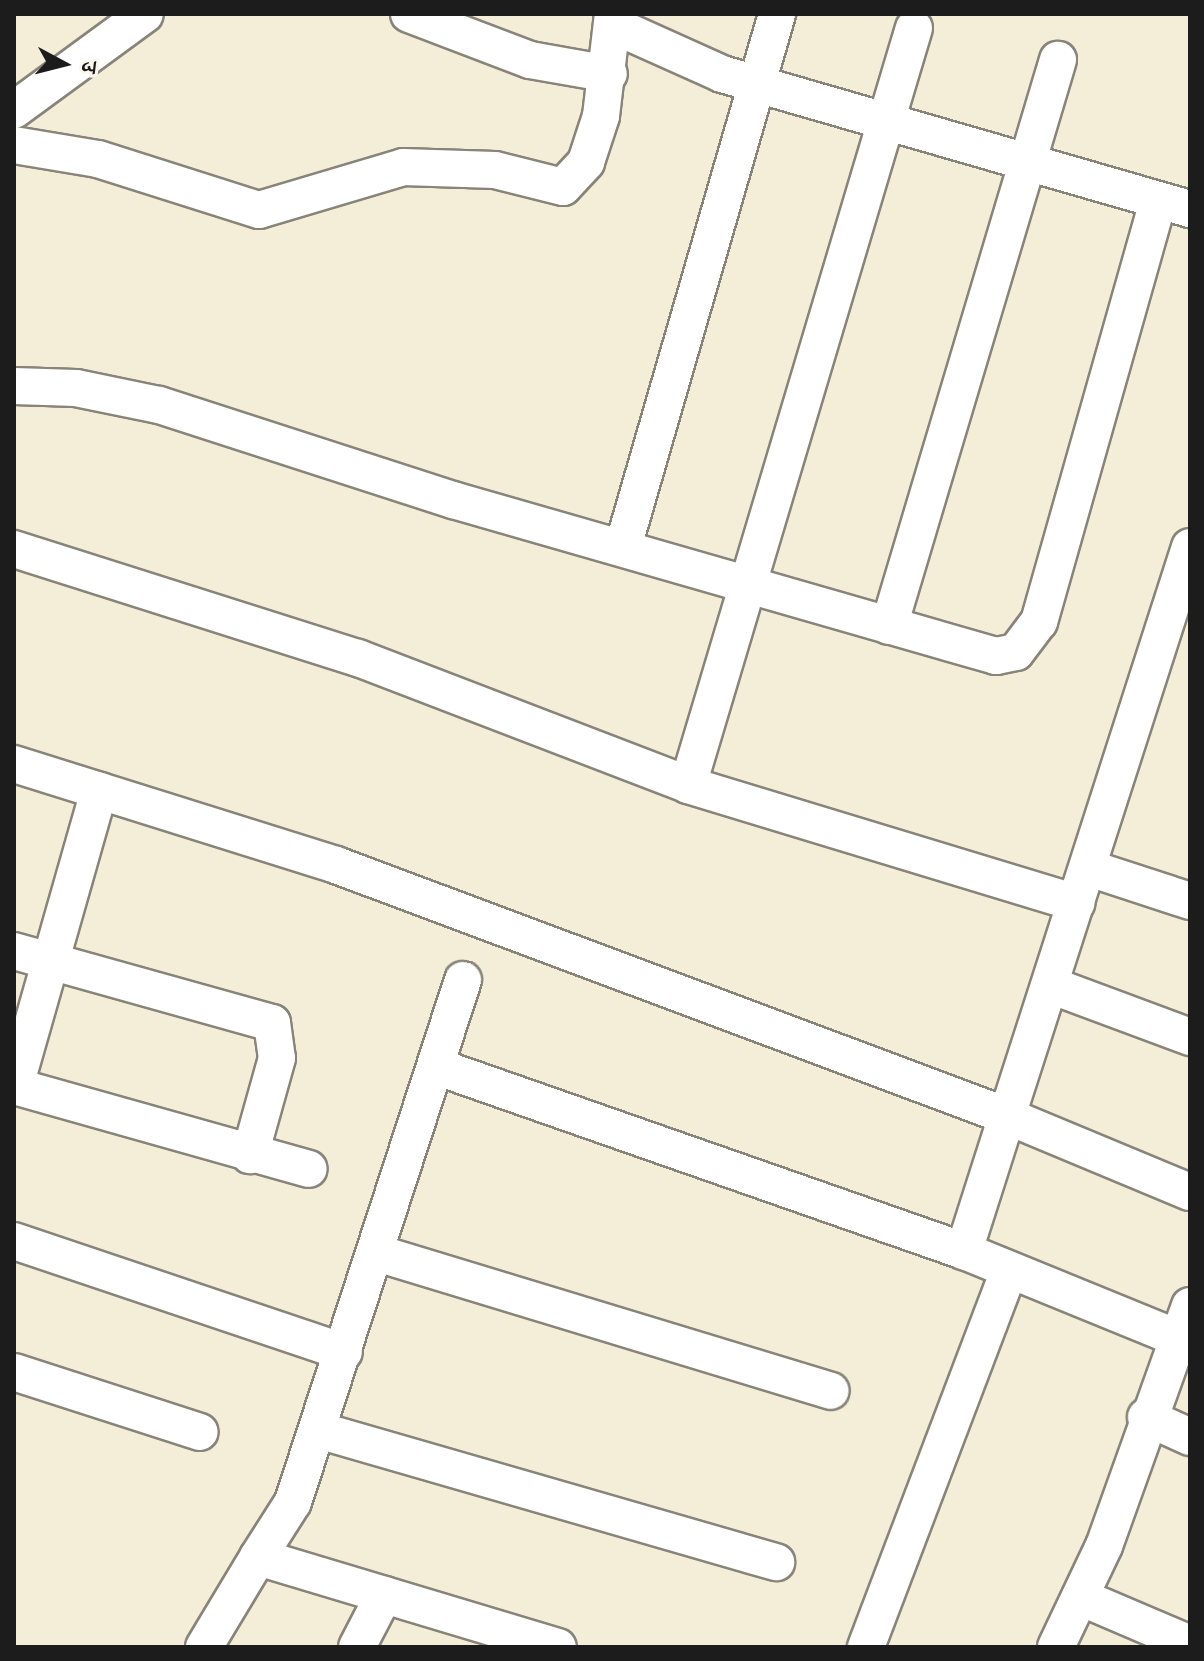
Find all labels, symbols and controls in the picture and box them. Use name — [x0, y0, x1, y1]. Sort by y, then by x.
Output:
north arrow — [24, 24, 104, 104]
text: उ — [73, 60, 102, 74]

